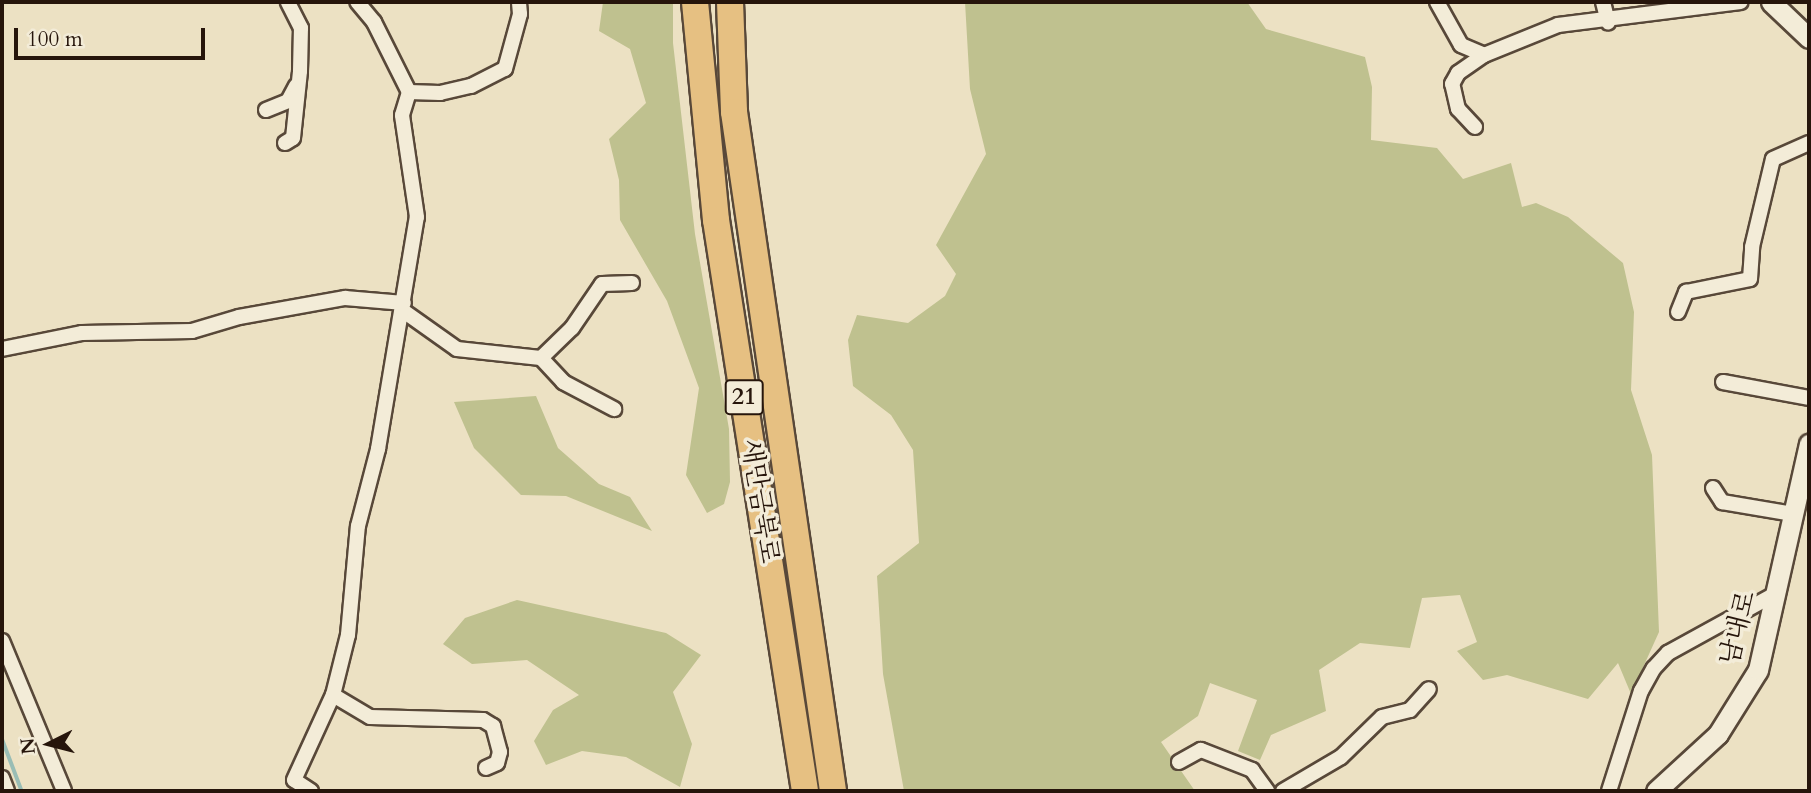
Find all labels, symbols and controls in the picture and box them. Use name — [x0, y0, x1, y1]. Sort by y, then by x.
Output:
scale bar — [18, 14, 208, 58]
text: 100 m — [27, 25, 83, 54]
road number: 21 — [723, 376, 765, 418]
street label: 새만금북로 — [735, 437, 785, 565]
street label: 남내로 — [1714, 588, 1762, 668]
north arrow — [14, 709, 84, 779]
text: N — [14, 737, 42, 756]

